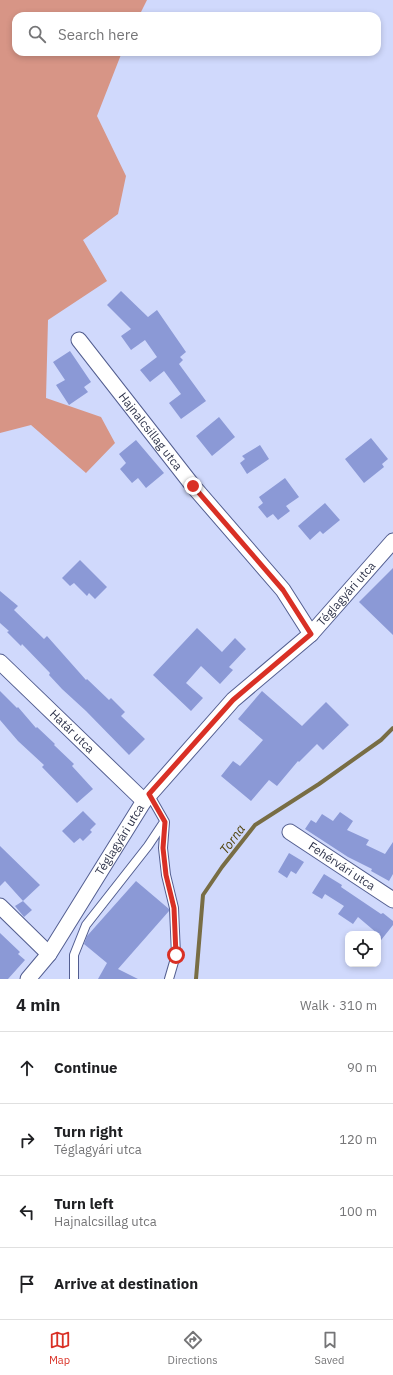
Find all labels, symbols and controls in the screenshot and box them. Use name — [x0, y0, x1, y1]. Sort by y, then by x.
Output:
search box — [12, 12, 381, 56]
icon: search — [26, 23, 48, 45]
text: Search here — [58, 25, 138, 44]
street label: Hajnalcsillag utca — [116, 389, 186, 474]
route end — [184, 477, 202, 495]
street label: Téglagyári utca — [314, 558, 379, 629]
street label: Határ utca — [47, 706, 98, 756]
street label: Téglagyári utca — [92, 801, 148, 878]
water label: Torna — [216, 821, 249, 858]
street label: Fehérvári utca — [306, 838, 379, 894]
map controls — [345, 931, 381, 967]
button: locate — [345, 931, 381, 967]
route start — [167, 946, 185, 964]
text: 4 min — [16, 994, 60, 1016]
text: Walk · 310 m — [300, 997, 377, 1014]
icon: ahead — [16, 1057, 38, 1079]
text: Continue — [54, 1058, 118, 1077]
text: 90 m — [347, 1059, 377, 1076]
text: Turn right — [54, 1122, 123, 1141]
icon: right — [16, 1129, 38, 1151]
text: 120 m — [339, 1131, 377, 1148]
text: Téglagyári utca — [54, 1141, 142, 1158]
text: Turn left — [54, 1194, 114, 1213]
icon: left — [16, 1201, 38, 1223]
text: 100 m — [339, 1203, 377, 1220]
text: Hajnalcsillag utca — [54, 1213, 157, 1230]
icon: arrive — [16, 1273, 38, 1295]
text: Arrive at destination — [54, 1274, 198, 1293]
tab: Map — [49, 1329, 71, 1367]
tab: Directions — [168, 1329, 218, 1367]
tab: Saved — [315, 1329, 344, 1367]

